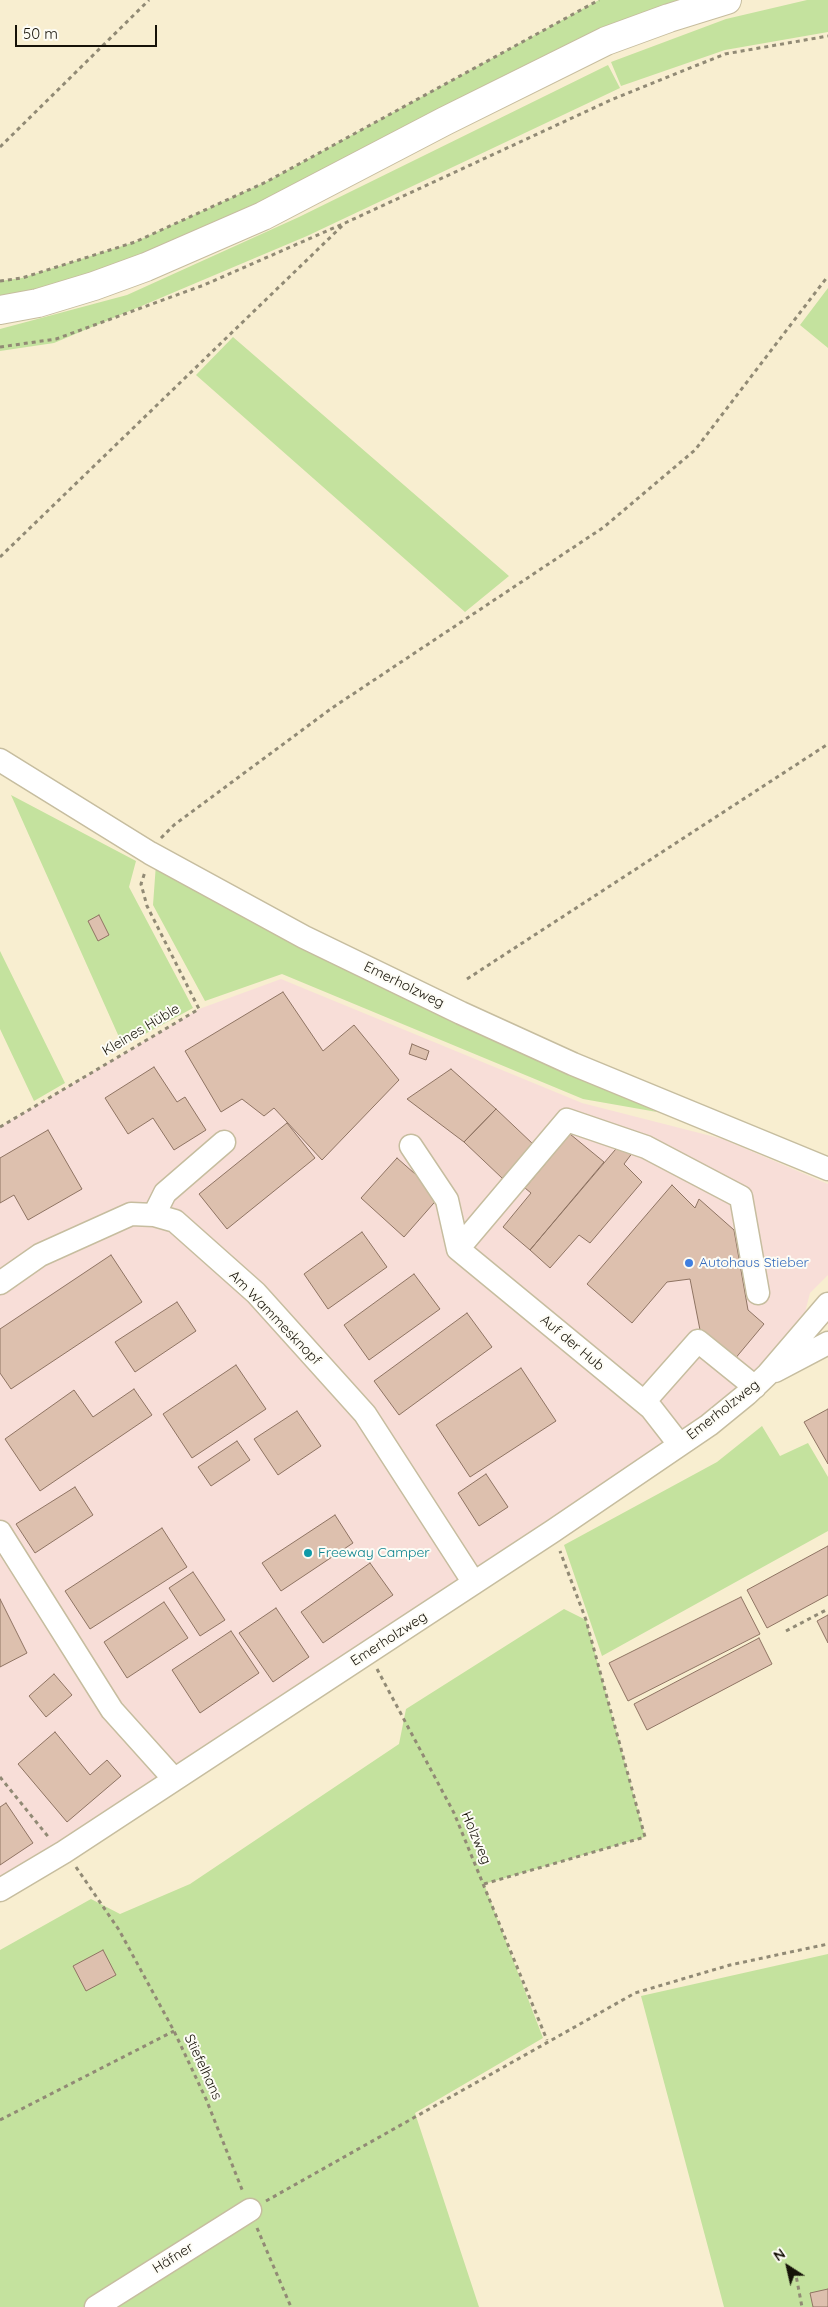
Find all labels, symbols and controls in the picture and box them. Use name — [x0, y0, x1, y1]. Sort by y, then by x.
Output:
scale bar — [18, 15, 160, 47]
text: 50 m — [23, 24, 58, 43]
street label: Emerholzweg — [361, 958, 447, 1012]
street label: Kleines Hüble — [99, 1000, 183, 1060]
place label: Autohaus Stieber — [699, 1255, 809, 1271]
marker: Autohaus Stieber — [683, 1257, 695, 1269]
street label: Am Wammesknopf — [226, 1267, 324, 1369]
street label: Auf der Hub — [537, 1312, 607, 1374]
street label: Emerholzweg — [683, 1376, 763, 1444]
place label: Freeway Camper — [318, 1545, 430, 1561]
marker: Freeway Camper — [302, 1547, 314, 1559]
street label: Emerholzweg — [348, 1608, 430, 1670]
street label: Holzweg — [457, 1809, 495, 1867]
street label: Stiefelhans — [181, 2032, 225, 2102]
street label: Häfner — [149, 2239, 197, 2277]
north arrow — [763, 2242, 813, 2292]
text: N — [770, 2244, 789, 2265]

